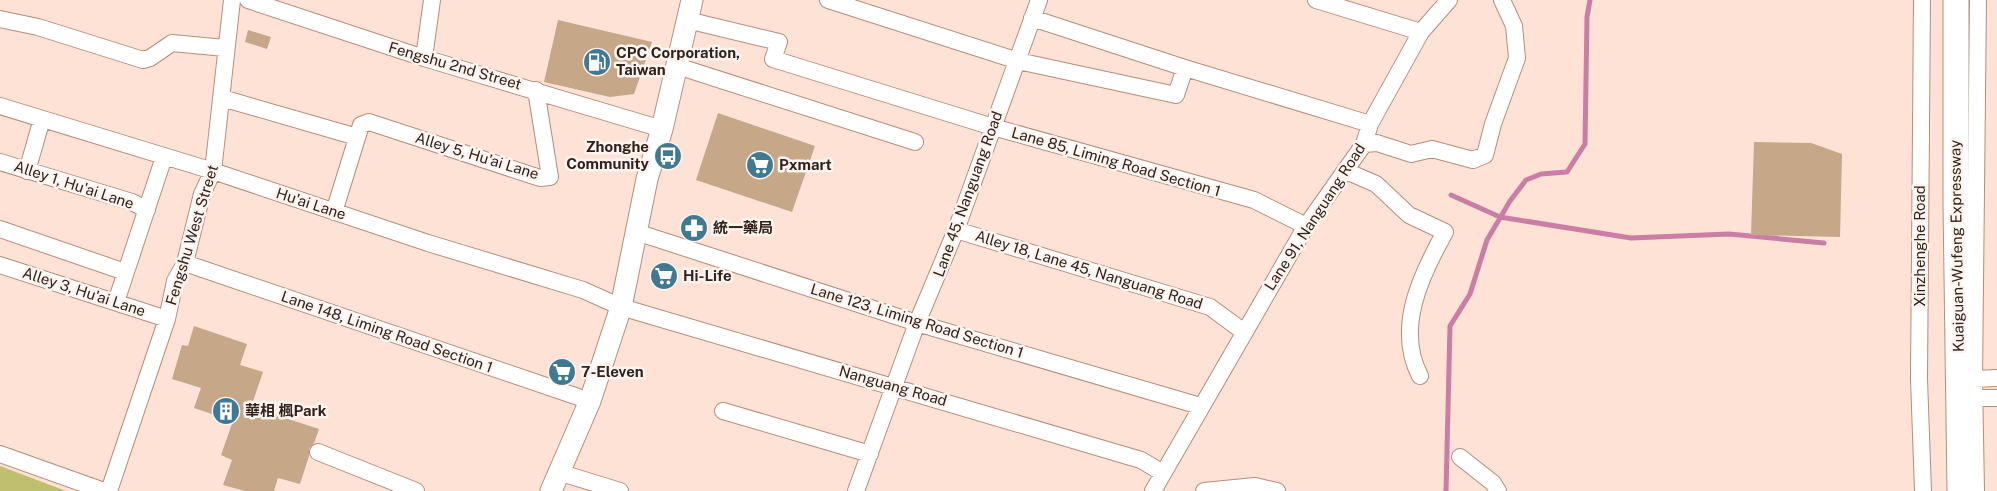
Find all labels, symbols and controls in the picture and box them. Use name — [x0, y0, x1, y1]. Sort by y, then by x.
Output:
street label: Fengshu 2nd Street — [387, 38, 524, 93]
place label: CPC Corporation, Taiwan — [616, 44, 740, 78]
fuel station icon: CPC Corporation, Taiwan — [582, 47, 612, 77]
street label: Lane 45, Nanguang Road — [930, 109, 1005, 279]
street label: Lane 85, Liming Road Section 1 — [1010, 123, 1223, 200]
street label: Alley 5, Hu'ai Lane — [413, 129, 541, 182]
place label: Zhonghe Community — [566, 138, 650, 172]
street label: Lane 91, Nanguang Road — [1261, 140, 1368, 293]
street label: Kuaiguan-Wufeng Expressway — [1946, 140, 1967, 352]
bus stop icon: Zhonghe Community — [653, 141, 683, 171]
supermarket icon: Pxmart — [745, 150, 775, 180]
place label: Pxmart — [779, 156, 832, 173]
street label: Alley 1, Hu'ai Lane — [12, 157, 136, 212]
street label: Fengshu West Street — [162, 162, 221, 307]
street label: Hu'ai Lane — [274, 184, 348, 223]
street label: Xinzhenghe Road — [1911, 185, 1928, 307]
pharmacy icon: 統一藥局 — [679, 213, 709, 243]
place label: 統一藥局 — [713, 219, 773, 236]
street label: Alley 18, Lane 45, Nanguang Road — [973, 227, 1205, 312]
supermarket icon: Hi-Life — [649, 261, 679, 291]
street label: Alley 3, Hu'ai Lane — [21, 264, 148, 319]
place label: Hi-Life — [683, 267, 732, 284]
street label: Lane 123, Liming Road Section 1 — [809, 280, 1026, 361]
street label: Lane 148, Liming Road Section 1 — [279, 287, 495, 376]
supermarket icon: 7-Eleven — [547, 357, 577, 387]
street label: Nanguang Road — [837, 362, 949, 409]
place label: 7-Eleven — [581, 363, 644, 380]
building icon: 華相 楓Park — [211, 396, 241, 426]
place label: 華相 楓Park — [245, 402, 327, 419]

